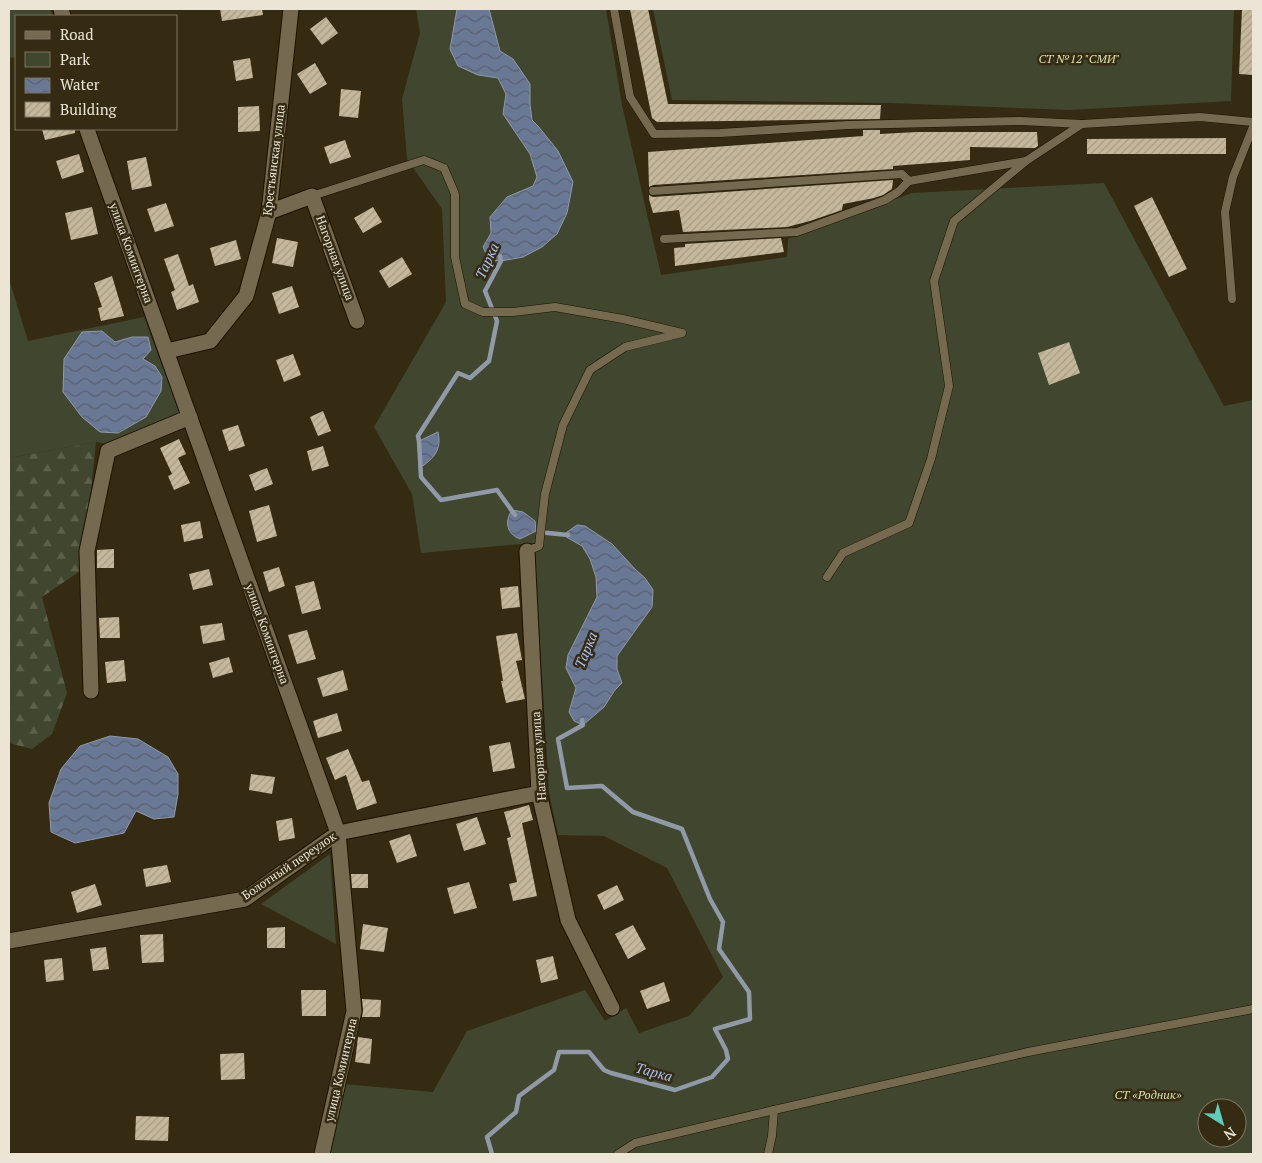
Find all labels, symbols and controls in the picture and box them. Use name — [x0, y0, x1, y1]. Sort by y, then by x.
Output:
legend — [15, 15, 178, 130]
text: Road — [60, 24, 93, 44]
text: Park — [60, 49, 90, 69]
park label: СТ №12 "СМИ" — [1038, 51, 1120, 66]
text: Water — [60, 74, 100, 94]
text: Building — [60, 99, 118, 119]
street label: Крестьянская улица — [259, 103, 288, 216]
street label: улица Коминтерна — [106, 200, 157, 305]
street label: Нагорная улица — [313, 213, 358, 302]
water label: Тарка — [470, 240, 503, 282]
street label: улица Коминтерна — [242, 581, 293, 686]
water label: Тарка — [570, 629, 601, 671]
street label: Нагорная улица — [528, 711, 549, 801]
street label: Болотный переулок — [239, 828, 339, 903]
street label: улица Коминтерна — [321, 1017, 360, 1124]
water label: Тарка — [634, 1057, 675, 1086]
park label: СТ «Родник» — [1115, 1087, 1182, 1102]
north arrow — [1197, 1098, 1247, 1148]
text: N — [1220, 1123, 1240, 1145]

